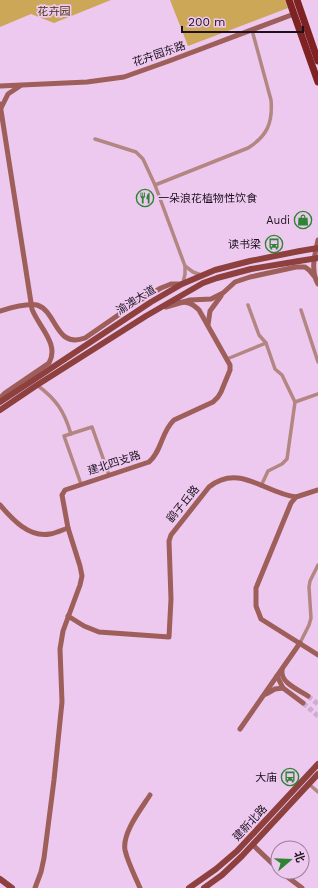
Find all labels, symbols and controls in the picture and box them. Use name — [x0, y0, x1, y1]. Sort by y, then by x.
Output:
park label: 花卉园 — [38, 5, 71, 18]
scale bar — [182, 8, 303, 34]
text: 200 m — [188, 15, 225, 29]
street label: 花卉园东路 — [131, 39, 187, 69]
restaurant icon: 一朵浪花植物性饮食 — [135, 188, 155, 208]
place label: 一朵浪花植物性饮食 — [158, 192, 257, 205]
shop icon: Audi — [293, 210, 313, 230]
place label: Audi — [266, 214, 290, 227]
bus stop icon: 读书梁 — [264, 234, 284, 254]
place label: 读书梁 — [228, 238, 261, 251]
street label: 渝澳大道 — [114, 283, 158, 317]
street label: 建北四支路 — [86, 448, 142, 478]
street label: 鹞子丘路 — [164, 483, 202, 525]
bus stop icon: 大庙 — [280, 767, 300, 787]
place label: 大庙 — [255, 771, 277, 784]
street label: 建新北路 — [230, 802, 270, 844]
north arrow — [270, 840, 310, 880]
text: 北 — [291, 850, 307, 864]

